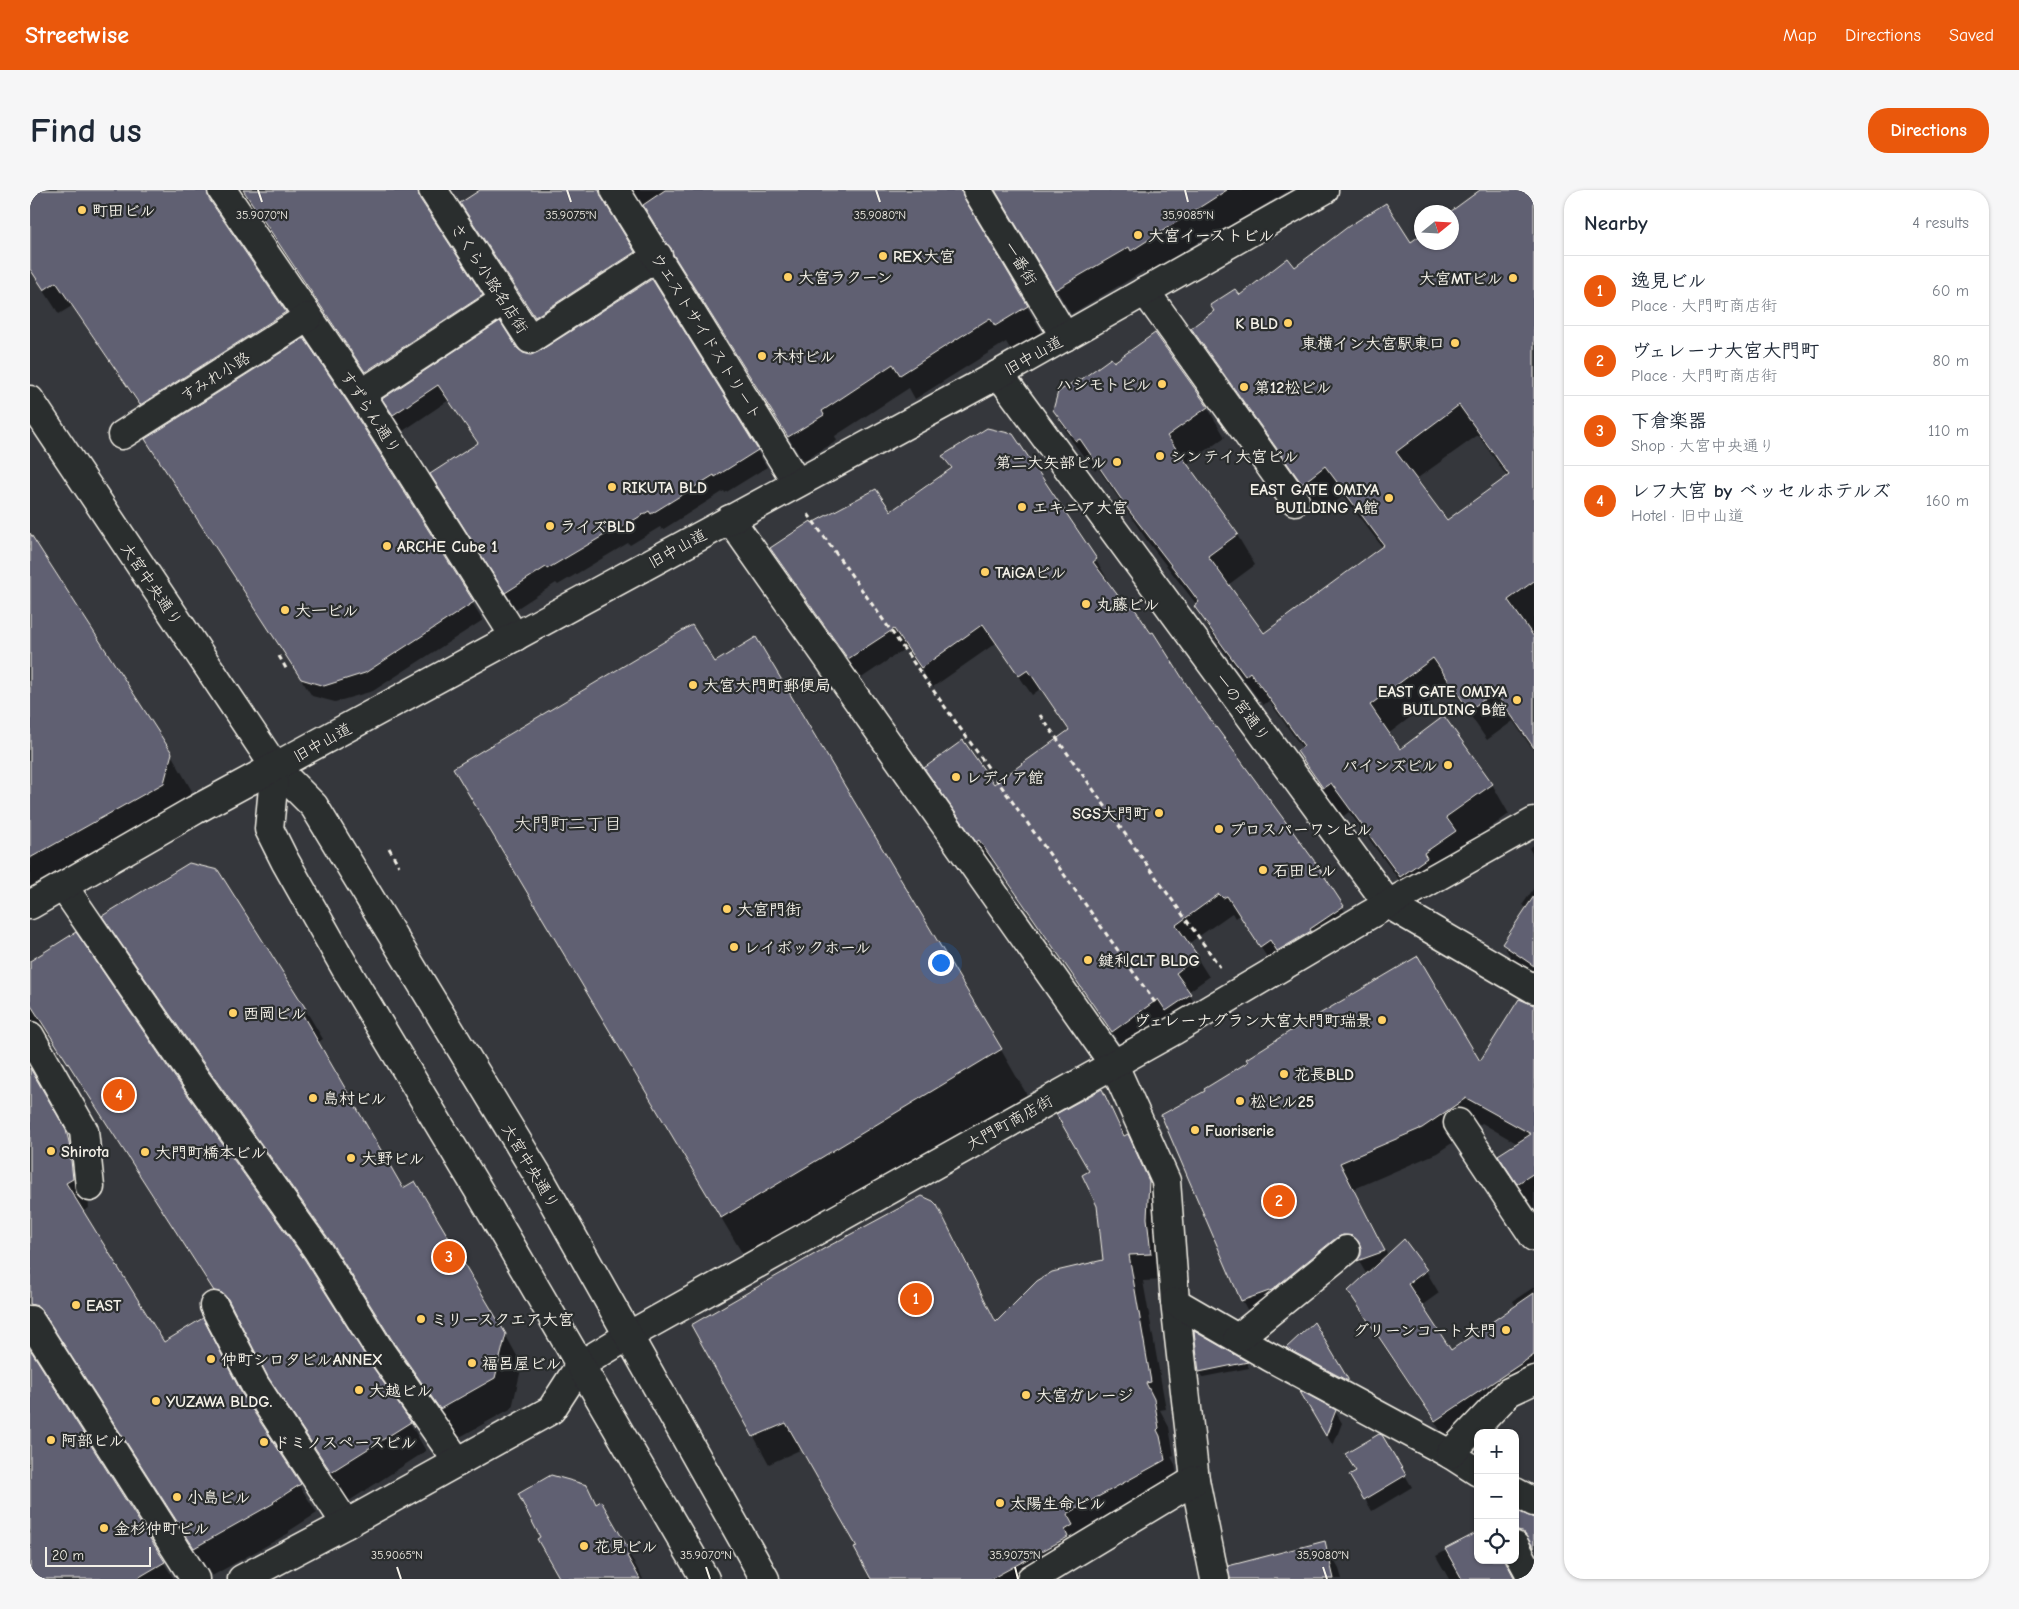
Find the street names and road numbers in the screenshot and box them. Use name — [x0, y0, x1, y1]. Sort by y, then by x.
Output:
street label: さくら小路名店街 — [447, 220, 532, 337]
street label: 一番街 — [1000, 238, 1040, 289]
street label: ウエストサイドストリート — [647, 250, 765, 423]
street label: 旧中山道 — [1001, 332, 1066, 379]
street label: すみれ小路 — [177, 348, 254, 405]
street label: すずらん通り — [336, 367, 404, 458]
street label: 旧中山道 — [645, 525, 710, 572]
street label: 大宮中央通り — [117, 540, 185, 629]
street label: 一の宮通り — [1211, 670, 1273, 745]
street label: 旧中山道 — [290, 719, 355, 766]
street label: 大門町商店街 — [963, 1092, 1056, 1154]
street label: 大宮中央通り — [498, 1121, 563, 1212]

